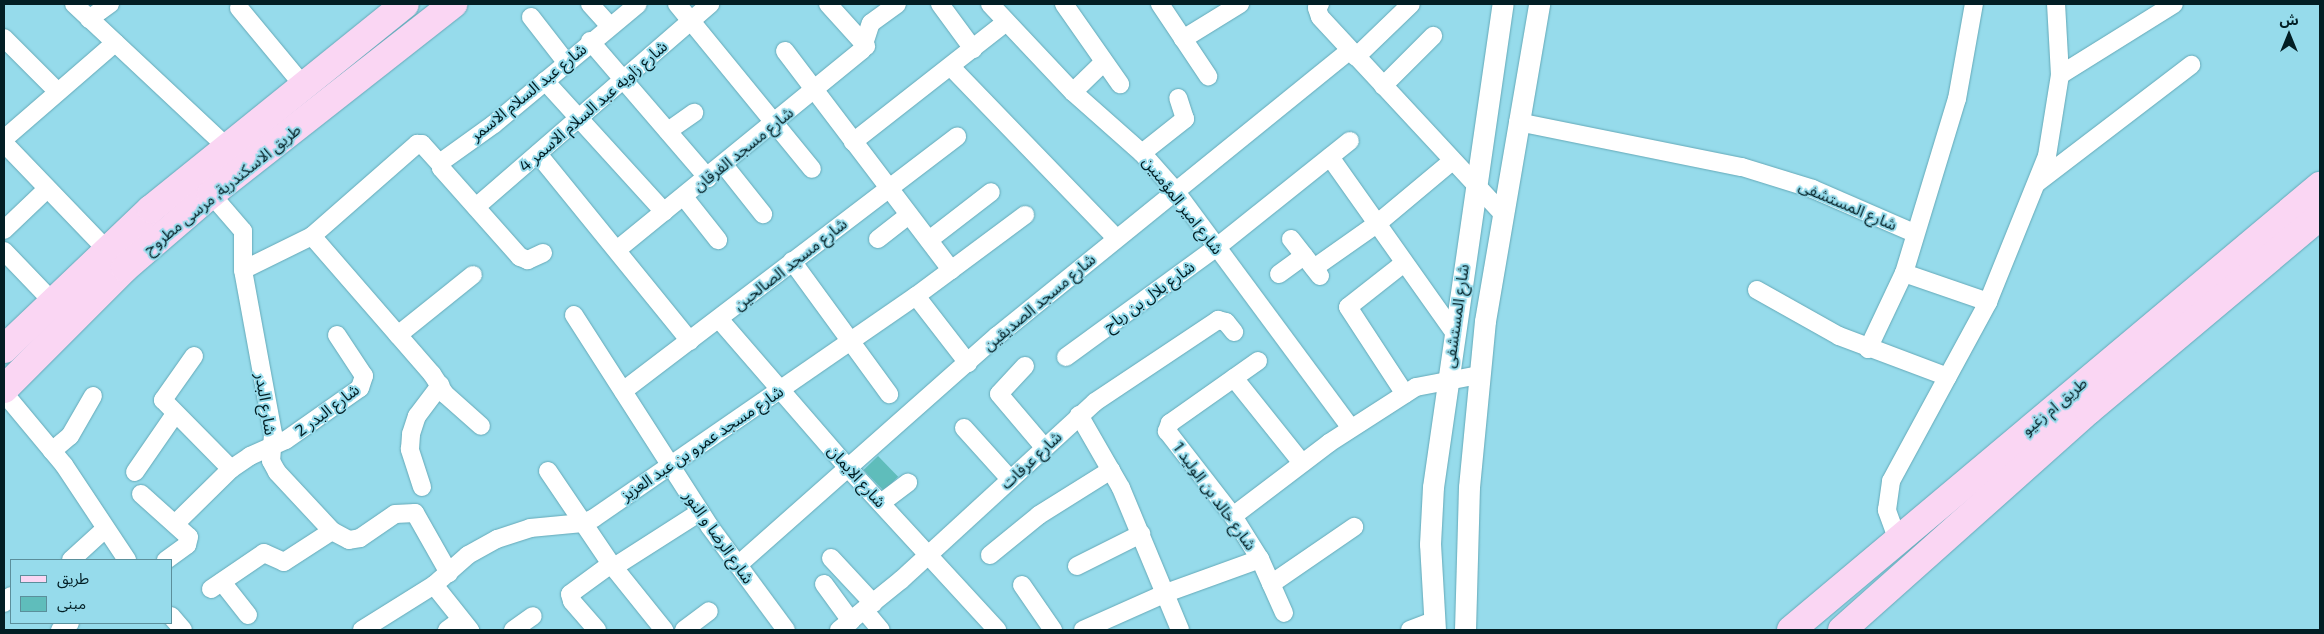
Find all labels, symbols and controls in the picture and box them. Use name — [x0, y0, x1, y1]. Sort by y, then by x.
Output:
north arrow — [2264, 10, 2314, 60]
text: ش — [2279, 11, 2299, 28]
street label: شارع زاويه عبد السلام الاسمر 4 — [515, 36, 671, 176]
street label: شارع عبد السلام الاسمر — [466, 39, 590, 145]
street label: شارع مسجد الفرقان — [689, 103, 797, 195]
street label: طريق الاسكندرية, مرسى مطروح — [140, 120, 304, 258]
street label: شارع امير المؤمنين — [1139, 152, 1227, 258]
street label: شارع المستشفى — [1796, 176, 1900, 234]
street label: شارع مسجد الصالحين — [729, 214, 851, 314]
street label: شارع مسجد الصديقين — [979, 249, 1099, 355]
street label: شارع بلال بن رباح — [1100, 257, 1198, 335]
street label: شارع المستشفى — [1439, 263, 1473, 369]
street label: شارع البدر — [252, 372, 280, 436]
street label: طريق ام زغيو — [2017, 373, 2091, 439]
street label: شارع البدر 2 — [291, 380, 363, 440]
street label: شارع مسجد عمرو بن عبد العزيز — [617, 381, 787, 505]
street label: شارع عرفات — [997, 427, 1065, 493]
street label: شارع خالد بن الوليد 1 — [1169, 438, 1261, 554]
street label: شارع الايمان — [824, 441, 890, 511]
street label: شارع الرضا و النور — [680, 487, 758, 587]
legend — [10, 559, 172, 624]
text: طريق — [57, 569, 89, 587]
text: مبنى — [57, 594, 86, 612]

